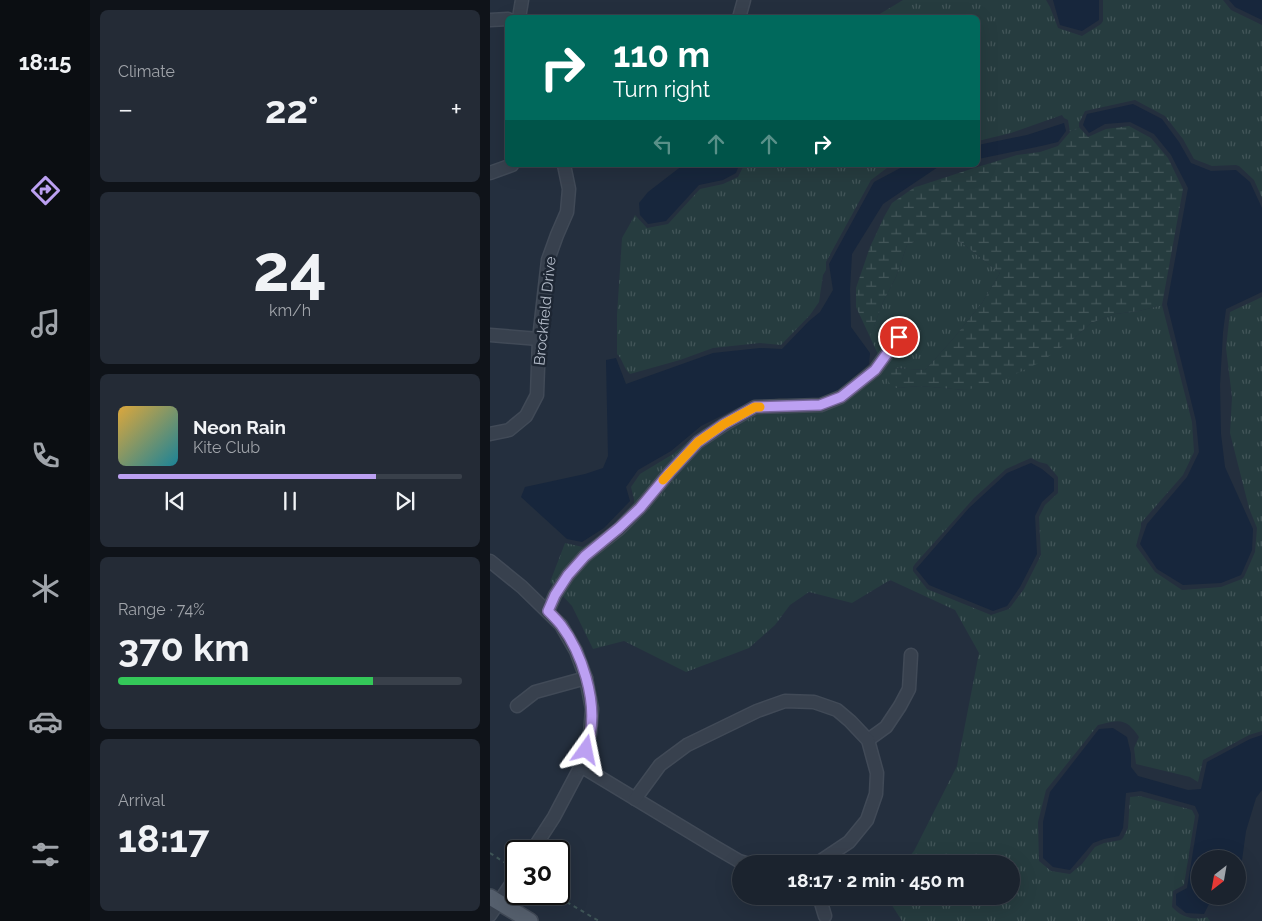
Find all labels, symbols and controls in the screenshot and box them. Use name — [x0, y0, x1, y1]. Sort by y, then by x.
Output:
text: 110 m — [613, 34, 710, 75]
icon: right — [530, 35, 595, 100]
text: 18:15 — [19, 49, 71, 75]
text: Climate — [118, 62, 175, 81]
text: Turn right — [613, 76, 710, 102]
text: 22° — [265, 87, 318, 132]
text: − — [118, 93, 133, 126]
text: + — [450, 93, 462, 126]
icon: left — [649, 130, 677, 158]
icon: ahead — [702, 130, 730, 158]
icon: ahead — [755, 130, 783, 158]
icon: right — [808, 130, 836, 158]
icon: directions — [28, 173, 63, 208]
text: 24 — [253, 230, 327, 306]
street label: Brockfield Drive — [530, 255, 560, 366]
text: km/h — [269, 301, 311, 320]
icon: music — [28, 306, 63, 341]
pin — [878, 316, 920, 358]
icon: arrive — [885, 323, 913, 351]
text: Neon Rain — [193, 416, 286, 438]
icon: phone — [28, 438, 63, 473]
text: Kite Club — [193, 438, 260, 457]
icon: previous — [161, 487, 189, 515]
icon: pause — [276, 487, 304, 515]
icon: next — [391, 487, 419, 515]
icon: climate — [28, 571, 63, 606]
text: Range · 74% — [118, 600, 205, 619]
text: 370 km — [118, 625, 250, 670]
icon: car — [28, 704, 63, 739]
position arrow — [559, 723, 611, 775]
text: Arrival — [118, 791, 165, 810]
text: 18:17 — [118, 816, 209, 861]
icon: filters — [28, 837, 63, 872]
speed limit sign: 30 — [505, 840, 570, 905]
north arrow — [1191, 850, 1246, 905]
map controls — [1191, 850, 1246, 905]
text: 18:17 · 2 min · 450 m — [788, 869, 964, 891]

